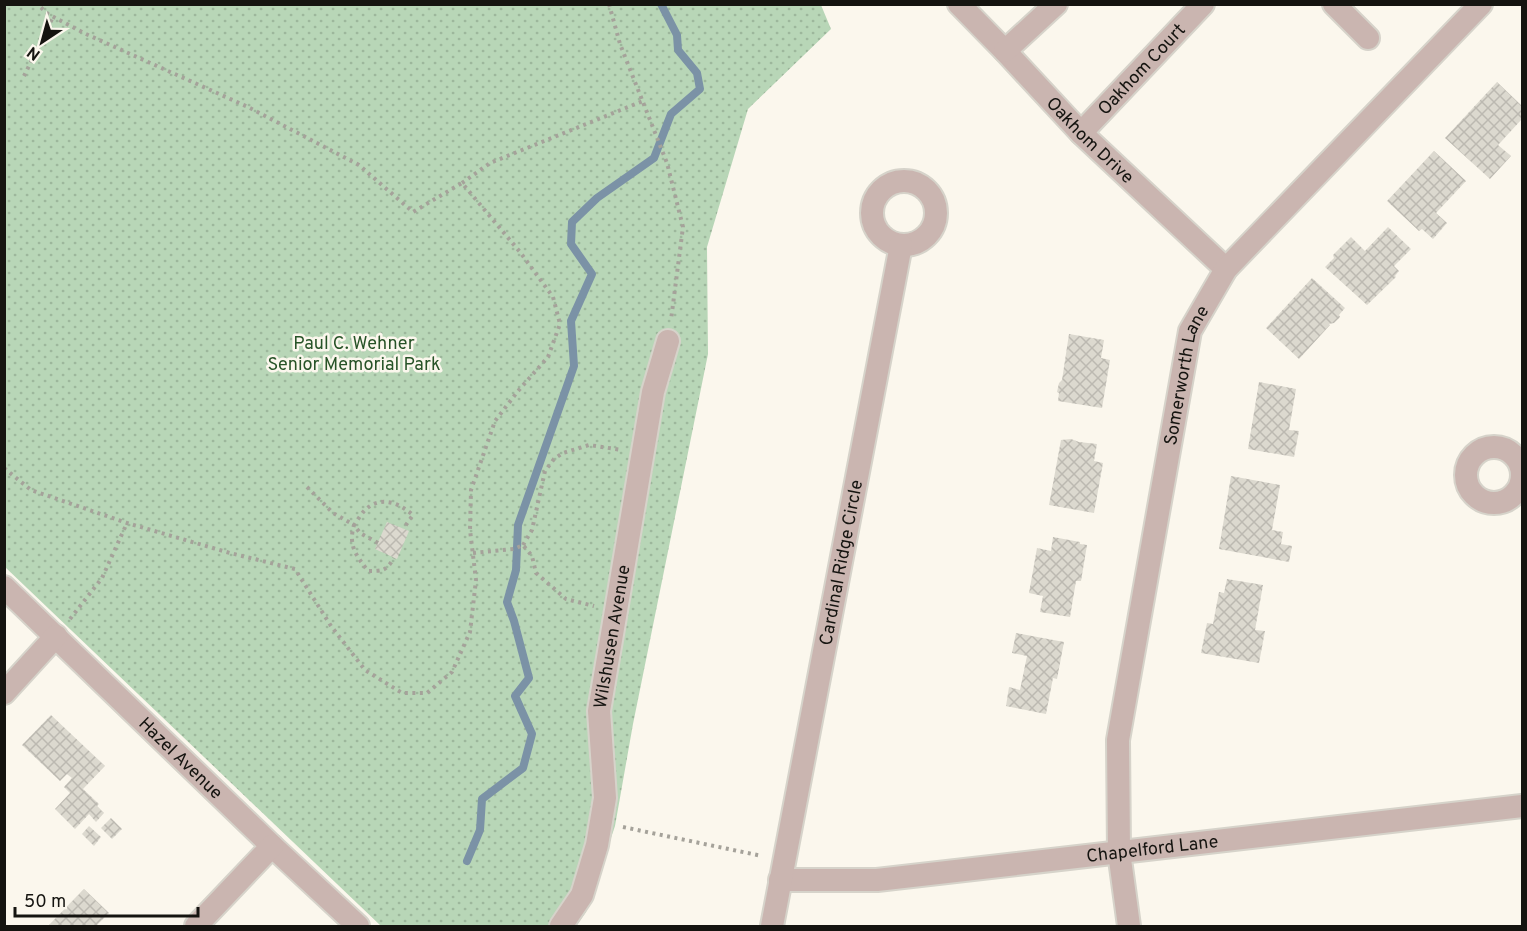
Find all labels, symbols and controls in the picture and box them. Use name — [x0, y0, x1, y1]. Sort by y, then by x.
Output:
north arrow — [12, 12, 72, 72]
street label: Oakhom Court — [1094, 19, 1191, 121]
text: N — [24, 41, 45, 64]
street label: Oakhom Drive — [1040, 93, 1138, 189]
street label: Somerworth Lane — [1160, 302, 1215, 447]
park label: Paul C. Wehner Senior Memorial Park — [267, 333, 441, 377]
street label: Cardinal Ridge Circle — [815, 478, 869, 647]
street label: Wilshusen Avenue — [590, 563, 637, 710]
street label: Hazel Avenue — [133, 713, 227, 805]
street label: Chapelford Lane — [1085, 831, 1220, 869]
scale bar — [15, 880, 198, 918]
text: 50 m — [24, 891, 66, 914]

